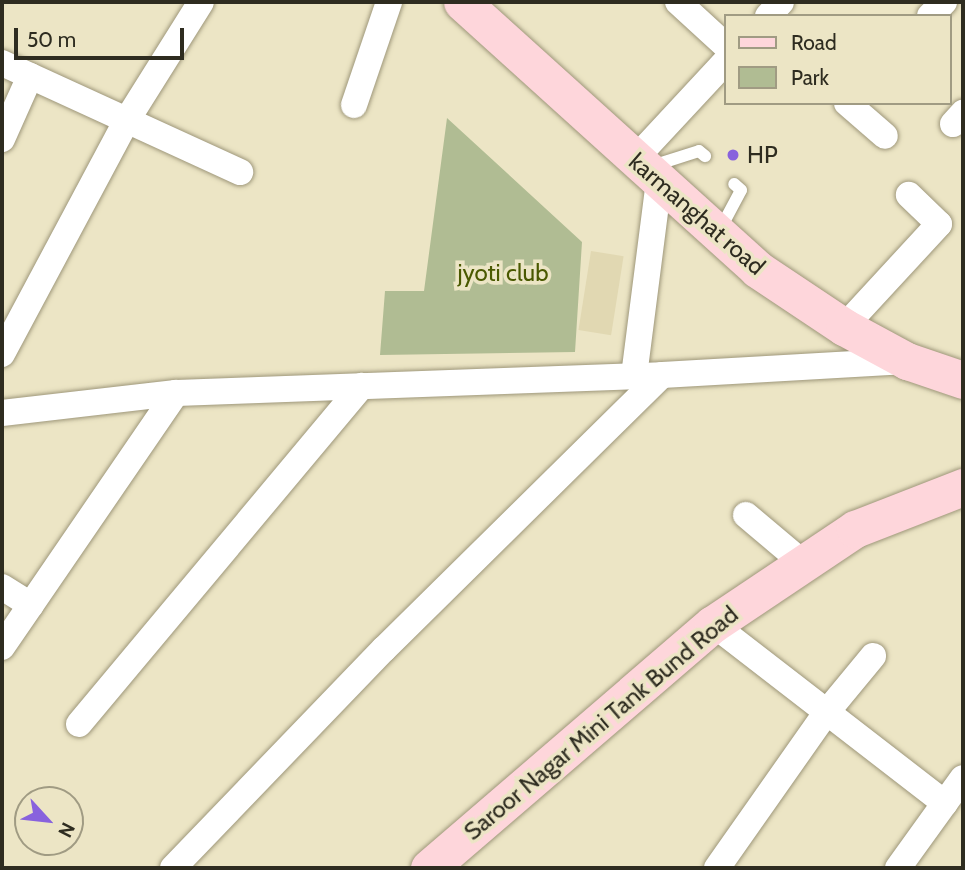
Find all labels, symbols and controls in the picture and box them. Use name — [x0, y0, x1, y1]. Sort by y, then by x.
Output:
scale bar — [18, 14, 187, 58]
legend — [724, 14, 951, 105]
text: 50 m — [27, 27, 76, 52]
text: Road — [791, 30, 837, 55]
text: Park — [791, 65, 829, 90]
place label: HP — [747, 141, 778, 169]
street label: karmanghat road — [623, 147, 771, 281]
marker: HP — [725, 147, 741, 163]
park label: jyoti club — [457, 259, 549, 287]
street label: Saroor Nagar Mini Tank Bund Road — [458, 600, 744, 846]
north arrow — [14, 786, 84, 856]
text: N — [53, 819, 80, 841]

